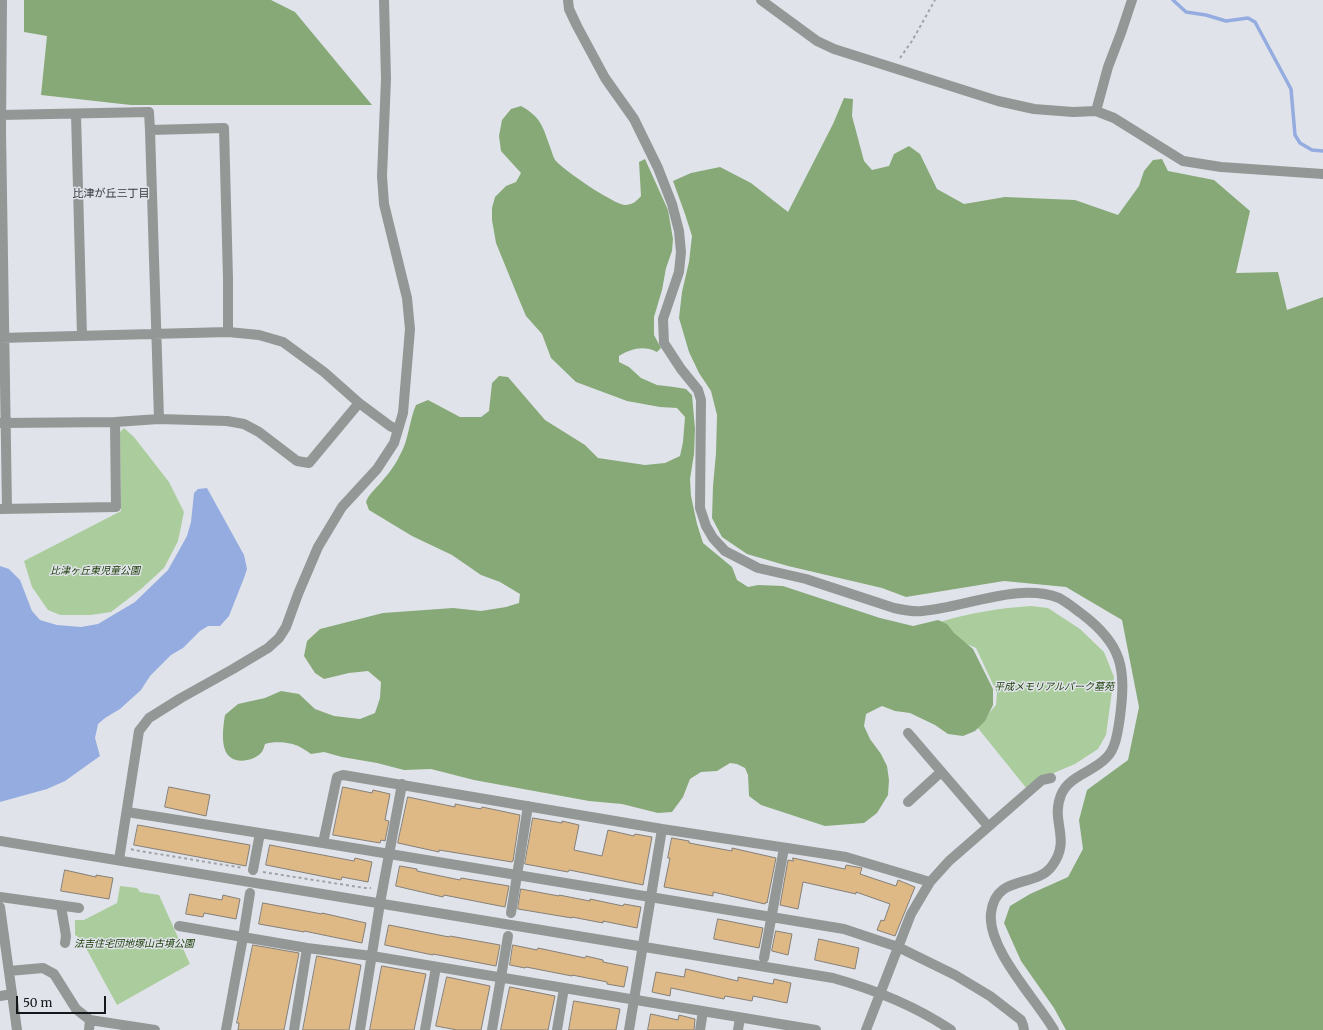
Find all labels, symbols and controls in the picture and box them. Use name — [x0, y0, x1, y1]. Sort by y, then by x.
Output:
district label: 比津が丘三丁目 — [73, 187, 149, 201]
park label: 比津ヶ丘東児童公園 — [50, 565, 140, 577]
park label: 平成メモリアルパーク墓苑 — [994, 681, 1114, 693]
park label: 法吉住宅団地塚山古墳公園 — [74, 938, 194, 950]
scale bar — [18, 988, 108, 1014]
text: 50 m — [23, 995, 52, 1010]

